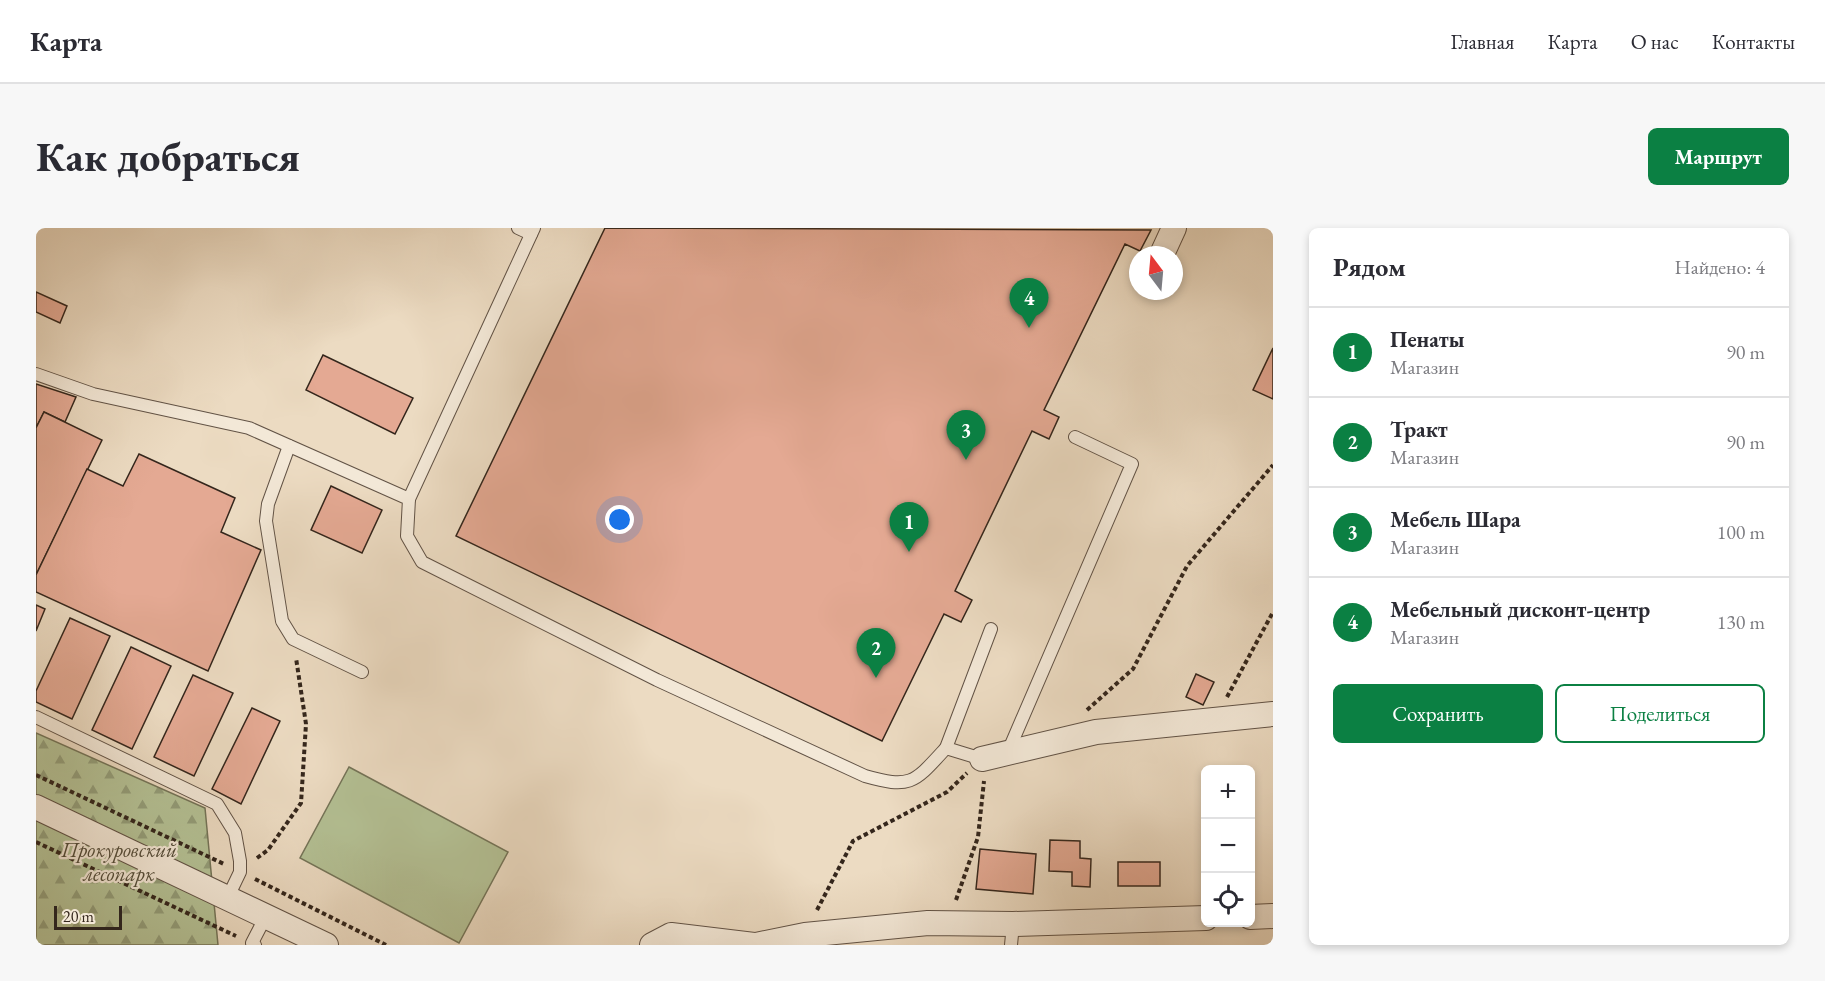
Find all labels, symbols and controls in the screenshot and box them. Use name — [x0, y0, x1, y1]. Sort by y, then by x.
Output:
text: Карта — [30, 23, 102, 59]
text: Главная — [1450, 28, 1514, 55]
text: Карта — [1547, 28, 1598, 55]
text: О нас — [1631, 28, 1679, 55]
text: Контакты — [1712, 28, 1795, 55]
button: Маршрут — [1648, 128, 1789, 185]
text: Как добраться — [36, 129, 300, 184]
north arrow — [1129, 246, 1183, 300]
text: Рядом — [1333, 250, 1406, 284]
text: Найдено: 4 — [1674, 254, 1765, 280]
pin: 4 — [1010, 279, 1048, 328]
text: Пенаты — [1390, 325, 1464, 354]
text: 1 — [1347, 339, 1358, 365]
text: 90 m — [1726, 339, 1765, 365]
text: Магазин — [1390, 354, 1459, 380]
pin: 3 — [946, 410, 986, 460]
text: Тракт — [1390, 415, 1448, 444]
text: 2 — [1347, 429, 1358, 455]
text: 90 m — [1726, 429, 1765, 455]
text: Магазин — [1390, 444, 1459, 470]
pin: 1 — [890, 502, 928, 552]
your location — [605, 505, 634, 534]
text: Мебель Шара — [1390, 505, 1521, 534]
text: 3 — [1347, 519, 1358, 545]
text: 100 m — [1717, 519, 1765, 545]
text: Магазин — [1390, 534, 1459, 560]
text: Мебельный дисконт-центр — [1390, 595, 1650, 624]
text: 4 — [1347, 609, 1358, 635]
text: 130 m — [1717, 609, 1765, 635]
text: Магазин — [1390, 624, 1459, 650]
pin: 2 — [856, 628, 896, 678]
button: Сохранить — [1333, 684, 1543, 743]
button: Поделиться — [1555, 684, 1765, 743]
map controls — [1201, 765, 1255, 927]
button: + — [1201, 765, 1255, 819]
button: − — [1201, 819, 1255, 873]
park label: Прокуровский лесопарк — [60, 836, 177, 887]
button: locate — [1201, 873, 1255, 927]
scale bar — [54, 903, 122, 930]
text: 20 m — [63, 906, 94, 927]

